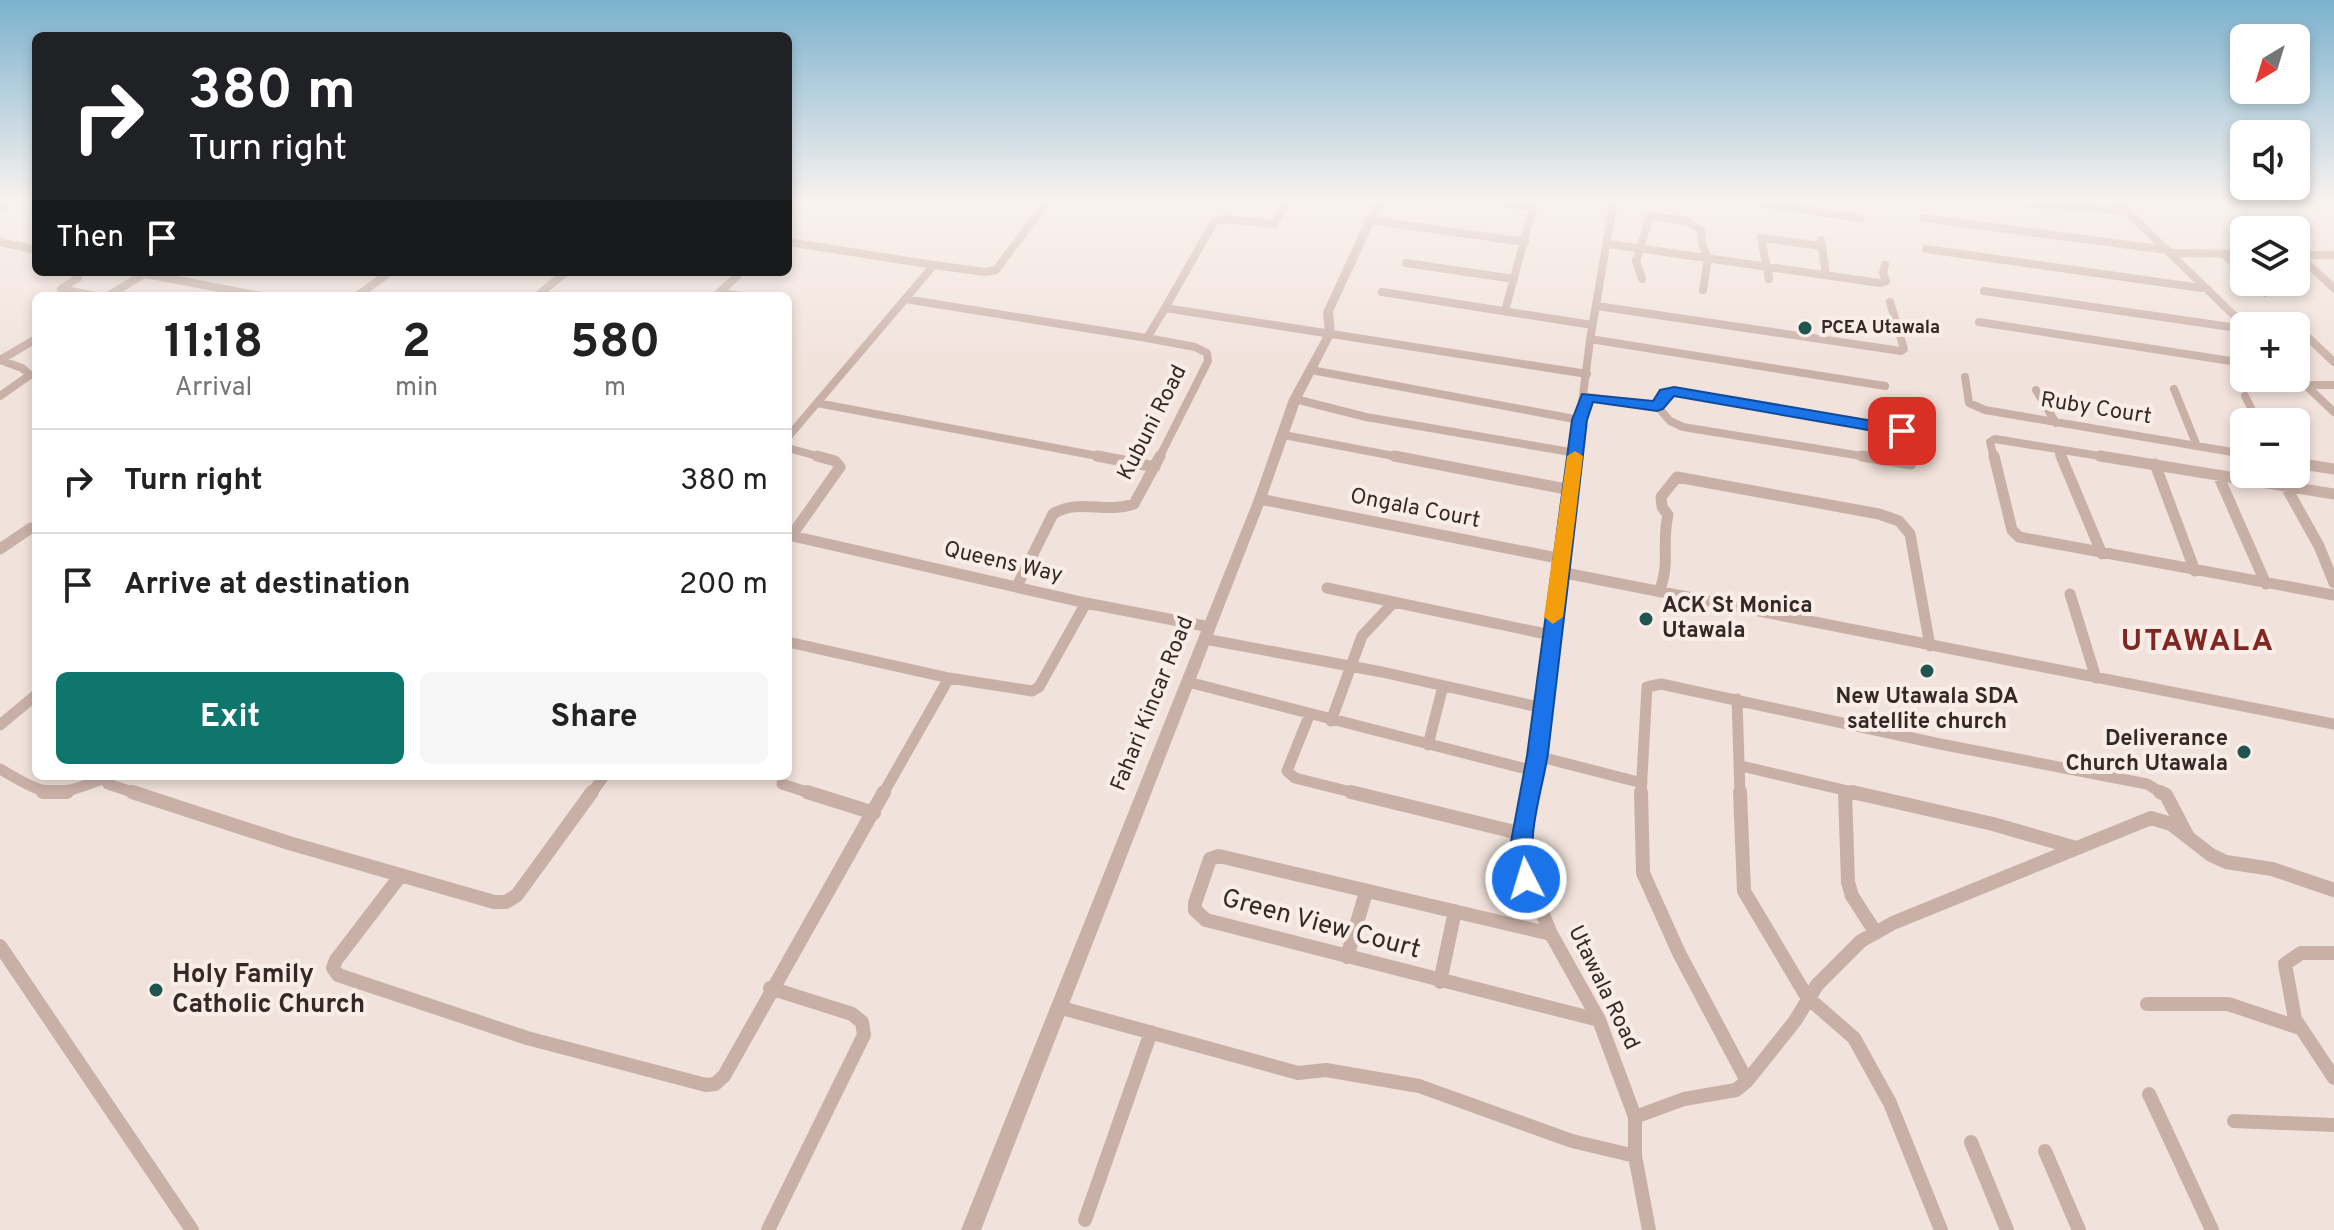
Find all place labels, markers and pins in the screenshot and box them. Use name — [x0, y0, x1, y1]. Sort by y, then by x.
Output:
place label: PCEA Utawala — [1821, 317, 1940, 340]
marker: PCEA Utawala — [1796, 319, 1814, 337]
pin — [1868, 397, 1936, 465]
place label: ACK St Monica Utawala — [1662, 593, 1813, 645]
marker: ACK St Monica Utawala — [1637, 610, 1655, 628]
marker: New Utawala SDA satellite church — [1918, 662, 1936, 680]
place label: New Utawala SDA satellite church — [1836, 684, 2019, 736]
place label: Deliverance Church Utawala — [2065, 726, 2228, 778]
marker: Deliverance Church Utawala — [2235, 743, 2253, 761]
place label: Holy Family Catholic Church — [172, 959, 365, 1022]
marker: Holy Family Catholic Church — [147, 981, 165, 999]

